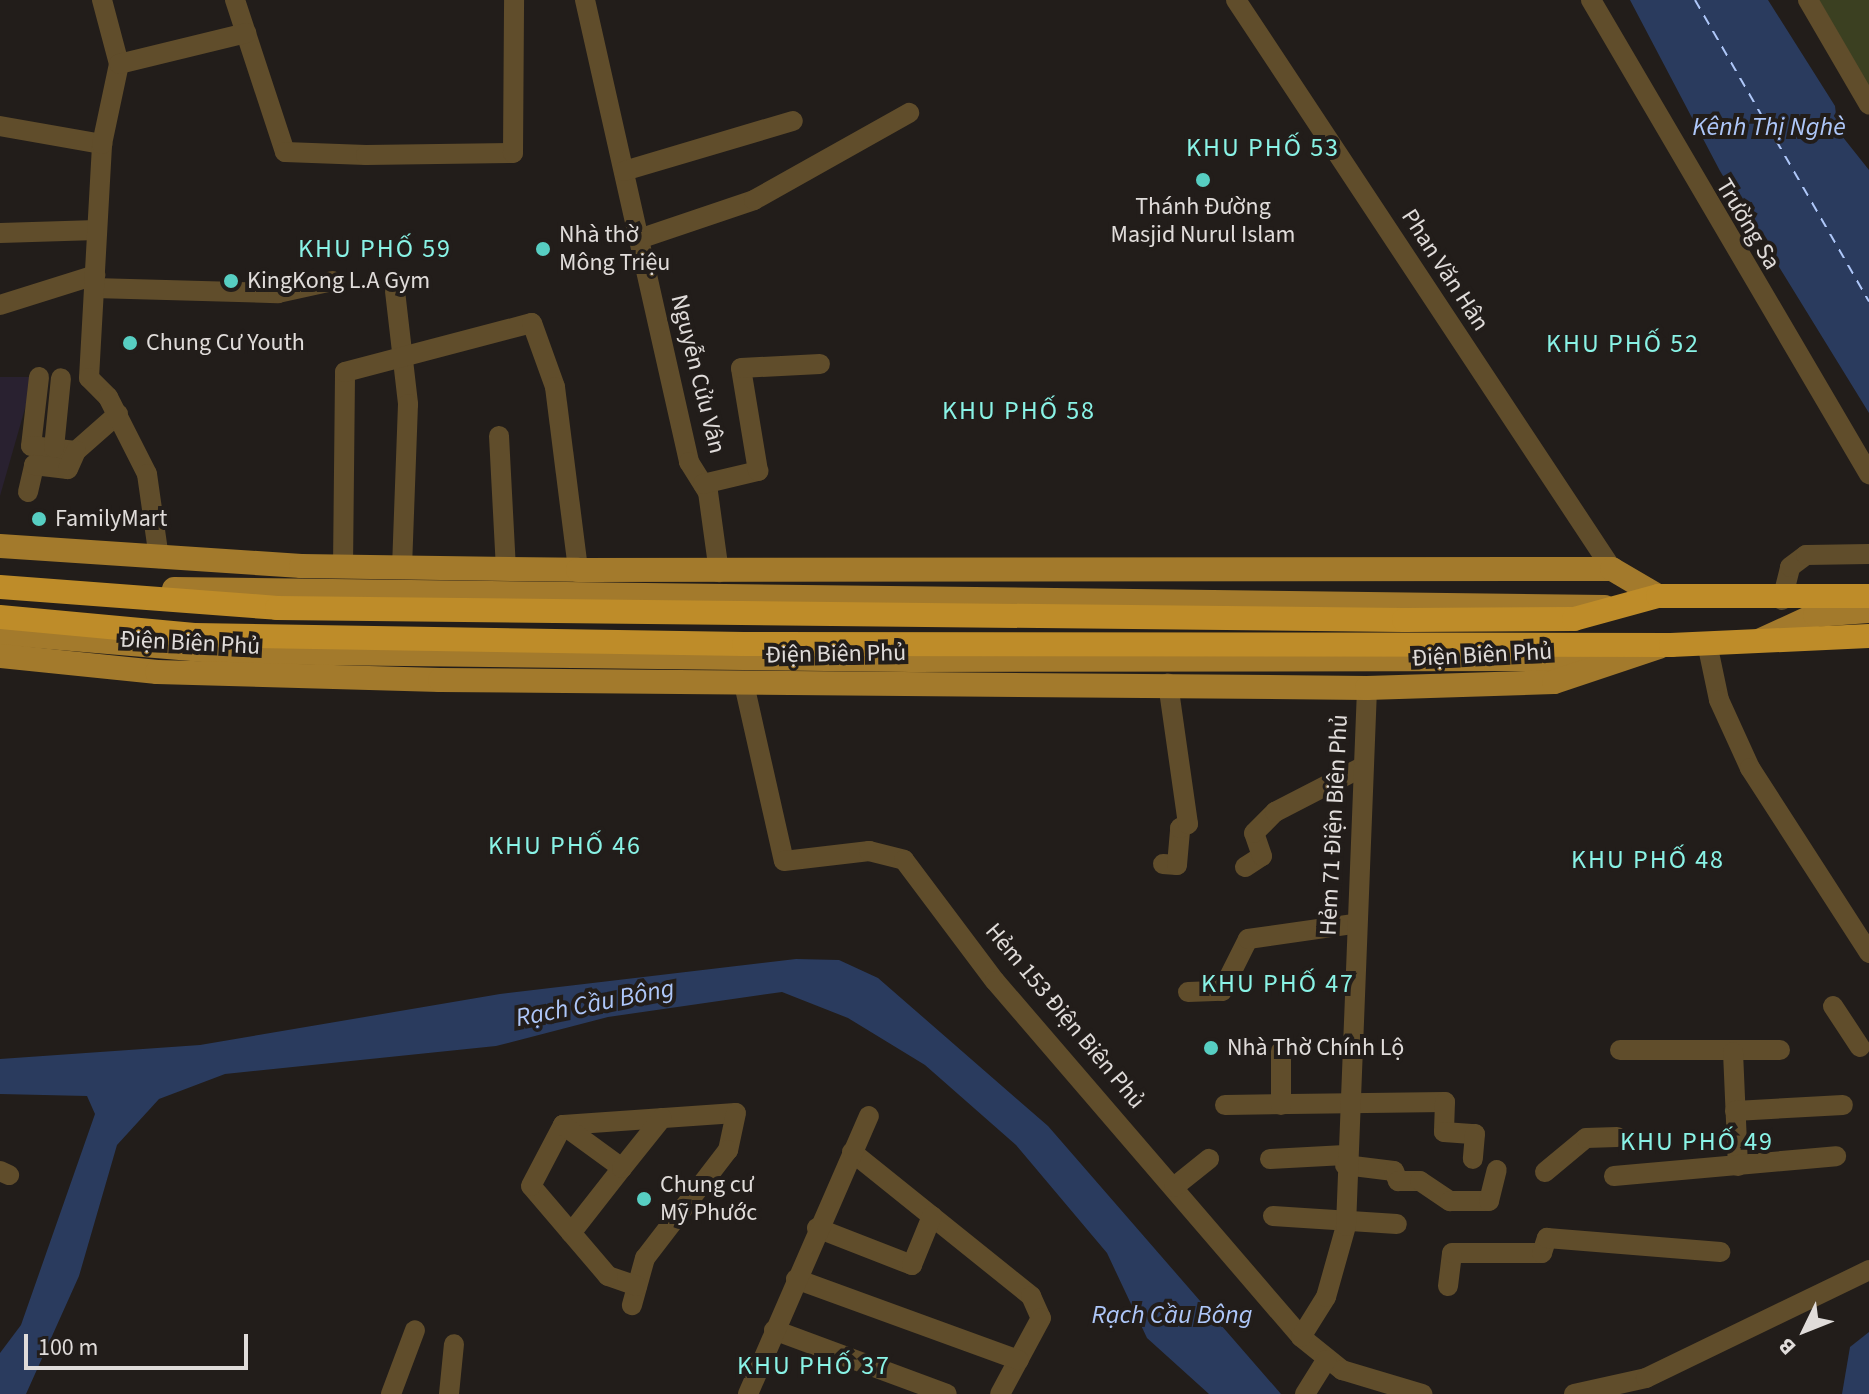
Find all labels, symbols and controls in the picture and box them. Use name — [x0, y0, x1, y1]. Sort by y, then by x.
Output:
water label: Kênh Thị Nghè — [1692, 111, 1846, 143]
district label: KHU PHỐ 53 — [1186, 132, 1340, 164]
marker: Thánh Đường Masjid Nurul Islam — [1194, 171, 1212, 189]
street label: Trường Sa — [1710, 173, 1786, 275]
place label: Thánh Đường Masjid Nurul Islam — [1111, 193, 1295, 249]
street label: Phan Văn Hân — [1395, 204, 1495, 336]
place label: Nhà thờ Mông Triệu — [559, 221, 670, 277]
district label: KHU PHỐ 59 — [298, 233, 452, 265]
marker: Nhà thờ Mông Triệu — [534, 240, 552, 258]
place label: KingKong L.A Gym — [247, 267, 430, 295]
marker: KingKong L.A Gym — [222, 272, 240, 290]
street label: Nguyễn Cửu Vân — [664, 291, 732, 457]
district label: KHU PHỐ 52 — [1546, 328, 1700, 360]
place label: Chung Cư Youth — [146, 329, 305, 357]
marker: Chung Cư Youth — [121, 334, 139, 352]
district label: KHU PHỐ 58 — [942, 395, 1096, 427]
place label: FamilyMart — [55, 505, 167, 533]
marker: FamilyMart — [30, 510, 48, 528]
street label: Điện Biên Phủ — [119, 625, 261, 661]
street label: Điện Biên Phủ — [1411, 637, 1553, 673]
street label: Điện Biên Phủ — [765, 638, 907, 670]
street label: Hẻm 71 Điện Biên Phủ — [1314, 714, 1354, 936]
district label: KHU PHỐ 46 — [488, 830, 642, 862]
district label: KHU PHỐ 48 — [1571, 844, 1725, 876]
street label: Hẻm 153 Điện Biên Phủ — [979, 917, 1151, 1115]
district label: KHU PHỐ 47 — [1201, 968, 1355, 1000]
water label: Rạch Cầu Bông — [513, 972, 677, 1034]
place label: Nhà Thờ Chính Lộ — [1227, 1034, 1404, 1062]
marker: Nhà Thờ Chính Lộ — [1202, 1039, 1220, 1057]
district label: KHU PHỐ 49 — [1620, 1126, 1774, 1158]
place label: Chung cư Mỹ Phước — [660, 1171, 757, 1227]
marker: Chung cư Mỹ Phước — [635, 1190, 653, 1208]
north arrow — [1765, 1290, 1845, 1370]
water label: Rạch Cầu Bông — [1092, 1299, 1252, 1331]
scale bar — [28, 1318, 252, 1368]
text: 100 m — [38, 1330, 98, 1365]
text: B — [1771, 1331, 1804, 1362]
district label: KHU PHỐ 37 — [737, 1350, 891, 1382]

